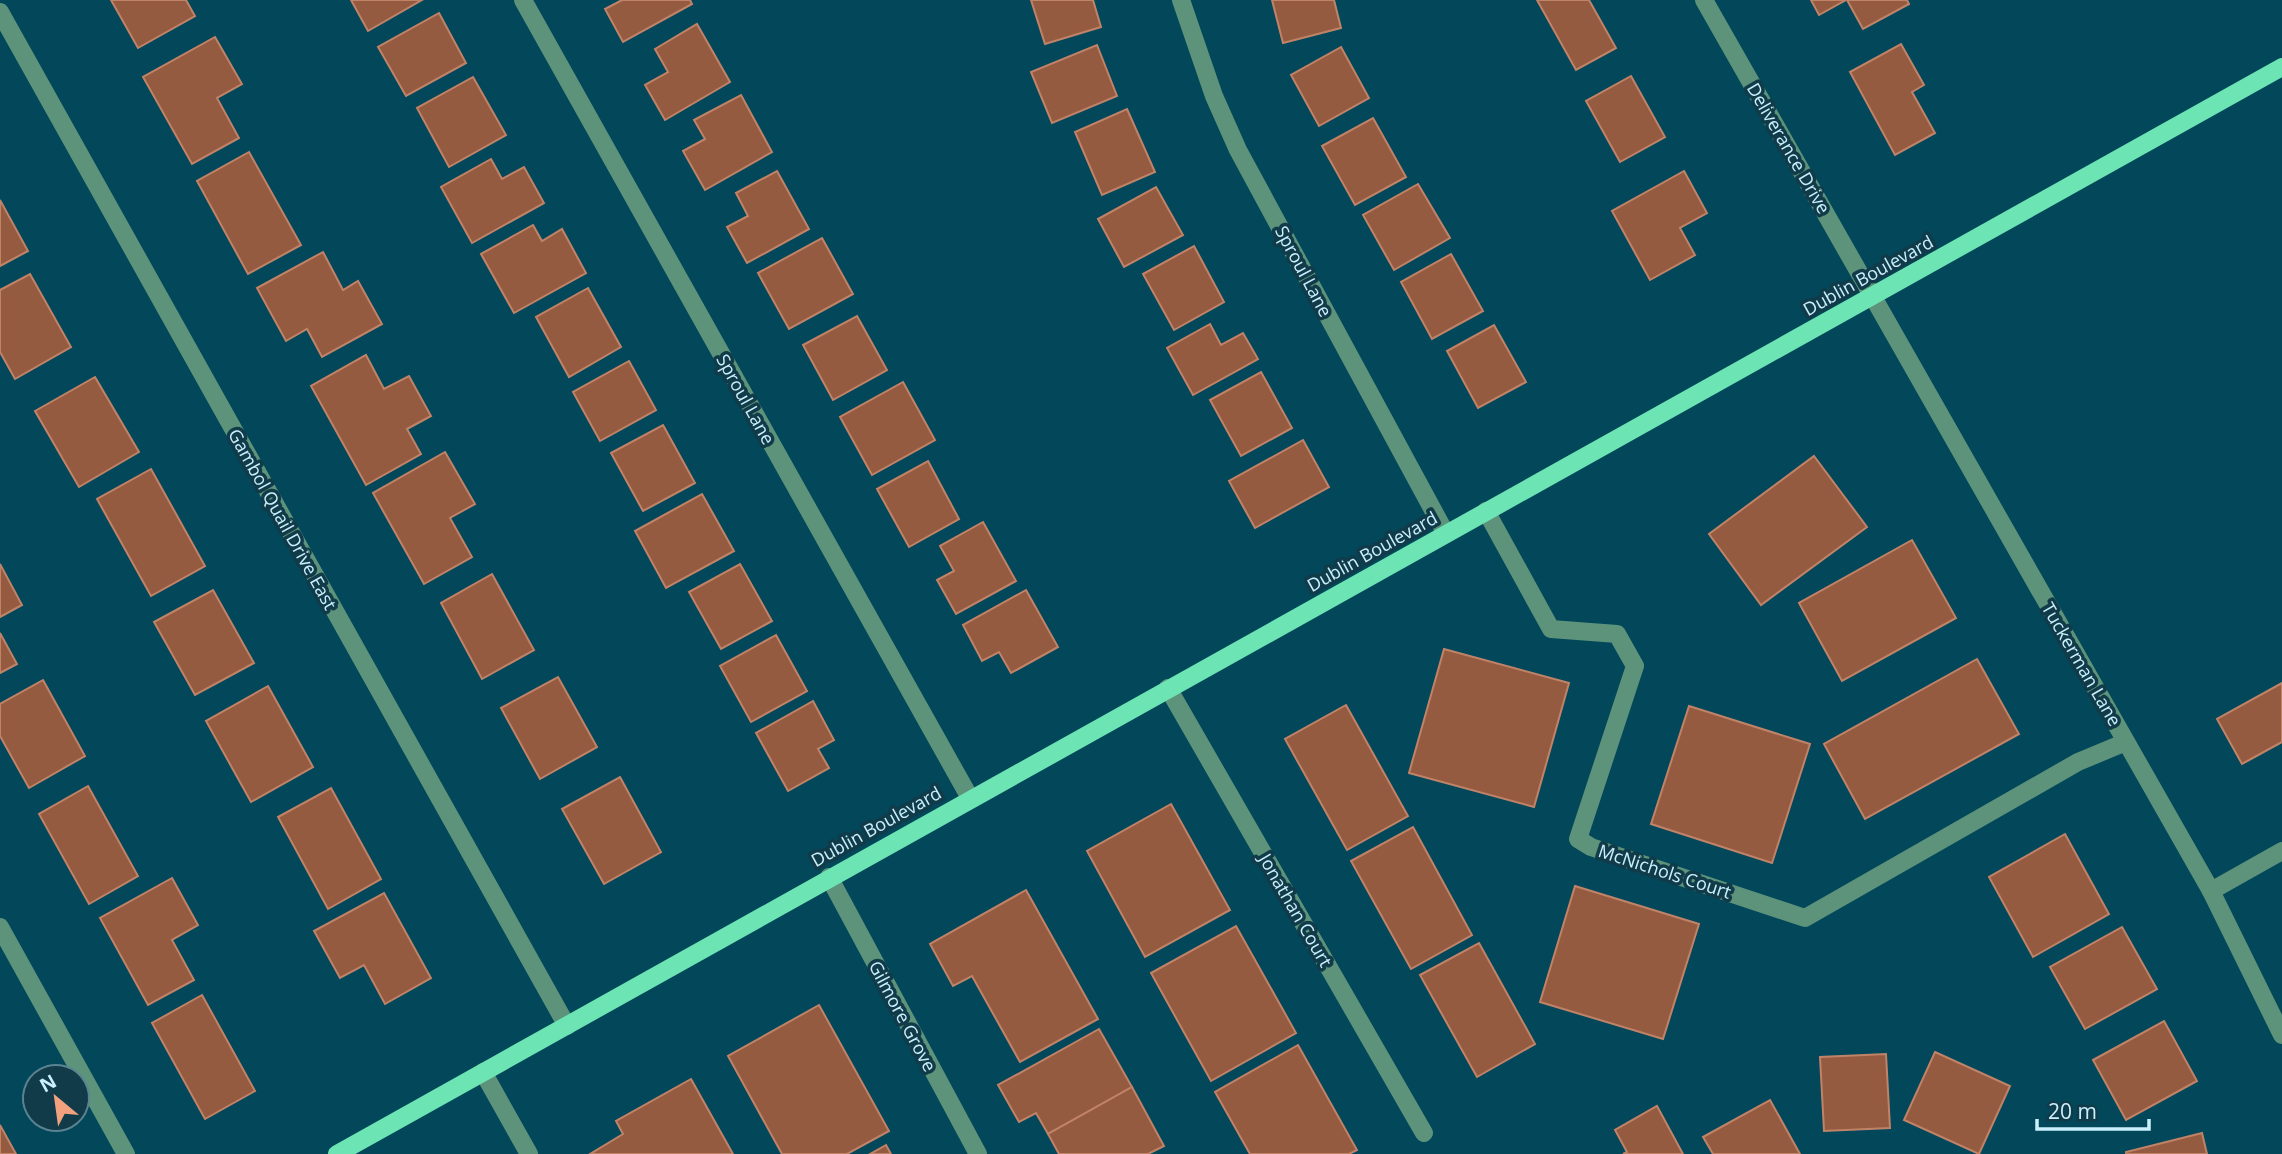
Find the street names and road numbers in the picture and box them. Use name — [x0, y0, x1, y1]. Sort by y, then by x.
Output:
street label: Deliverance Drive — [1742, 78, 1836, 218]
street label: Sproul Lane — [1270, 221, 1338, 321]
street label: Dublin Boulevard — [1799, 229, 1937, 321]
street label: Sproul Lane — [711, 350, 781, 448]
street label: Gambol Quail Drive East — [223, 424, 343, 614]
street label: Dublin Boulevard — [1303, 505, 1441, 597]
street label: Tuckerman Lane — [2037, 598, 2127, 730]
street label: Dublin Boulevard — [807, 780, 945, 872]
street label: McNichols Court — [1596, 838, 1734, 904]
street label: Jonathan Court — [1253, 847, 1338, 971]
street label: Gilmore Grove — [864, 956, 942, 1076]

